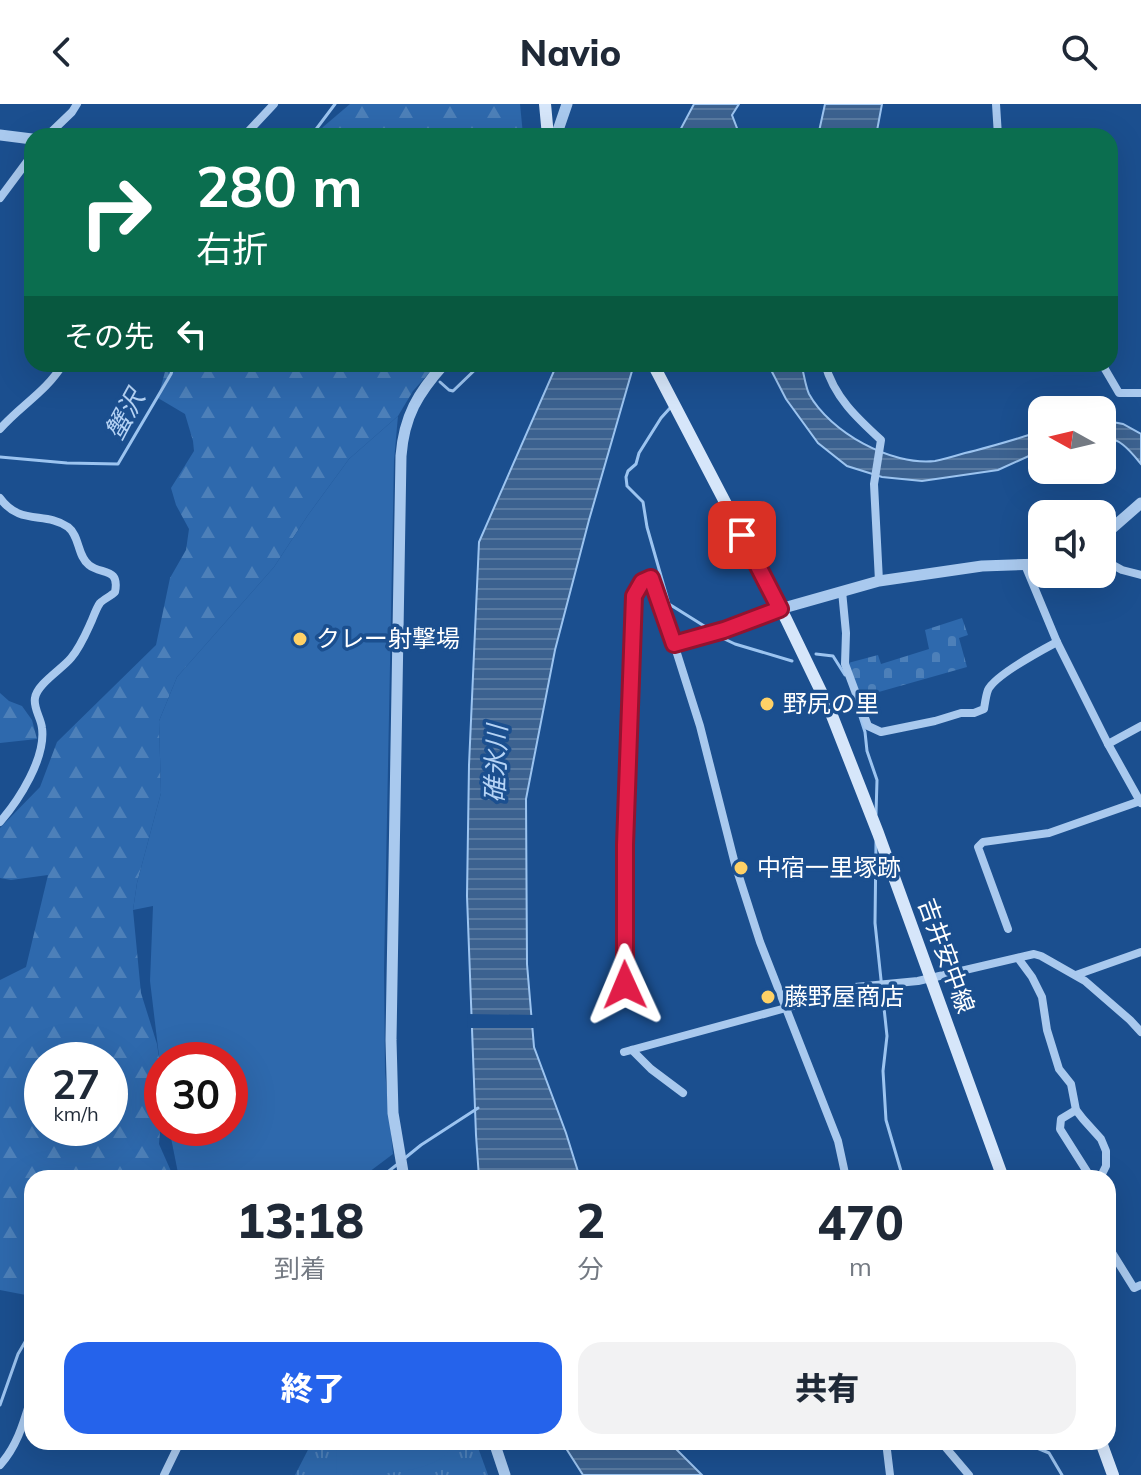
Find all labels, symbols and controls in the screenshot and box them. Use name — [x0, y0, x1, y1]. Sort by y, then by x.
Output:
icon: back — [40, 30, 84, 74]
text: Navio — [520, 30, 621, 75]
icon: search — [1057, 30, 1101, 74]
text: 280 m — [196, 151, 363, 221]
icon: right — [64, 160, 168, 264]
text: 右折 — [196, 226, 268, 271]
icon: left — [170, 312, 214, 356]
text: その先 — [64, 317, 154, 355]
water label: 蟹沢 — [98, 381, 153, 446]
north arrow — [1028, 396, 1116, 484]
map controls — [1028, 396, 1116, 588]
button: sound — [1028, 500, 1116, 588]
pin — [708, 501, 776, 569]
icon: arrive — [720, 513, 764, 557]
place label: クレー射撃場 — [316, 623, 460, 653]
marker: クレー射撃場 — [291, 630, 309, 648]
place label: 野尻の里 — [783, 688, 879, 718]
marker: 野尻の里 — [758, 695, 776, 713]
water label: 碓氷川 — [478, 721, 513, 804]
place label: 中宿一里塚跡 — [757, 852, 901, 882]
marker: 中宿一里塚跡 — [732, 859, 750, 877]
street label: 吉井安中線 — [912, 894, 982, 1017]
position arrow — [583, 943, 667, 1027]
place label: 藤野屋商店 — [784, 981, 904, 1011]
marker: 藤野屋商店 — [759, 988, 777, 1006]
speed limit sign: 30 — [144, 1042, 248, 1146]
text: 27 — [52, 1059, 100, 1109]
text: km/h — [53, 1101, 99, 1126]
text: 13:18 — [236, 1190, 364, 1250]
text: 2 — [576, 1190, 605, 1250]
text: 470 — [817, 1192, 904, 1252]
text: m — [849, 1250, 872, 1283]
text: 到着 — [274, 1252, 326, 1285]
text: 分 — [578, 1252, 604, 1285]
button: 終了 — [64, 1342, 562, 1434]
button: 共有 — [578, 1342, 1076, 1434]

